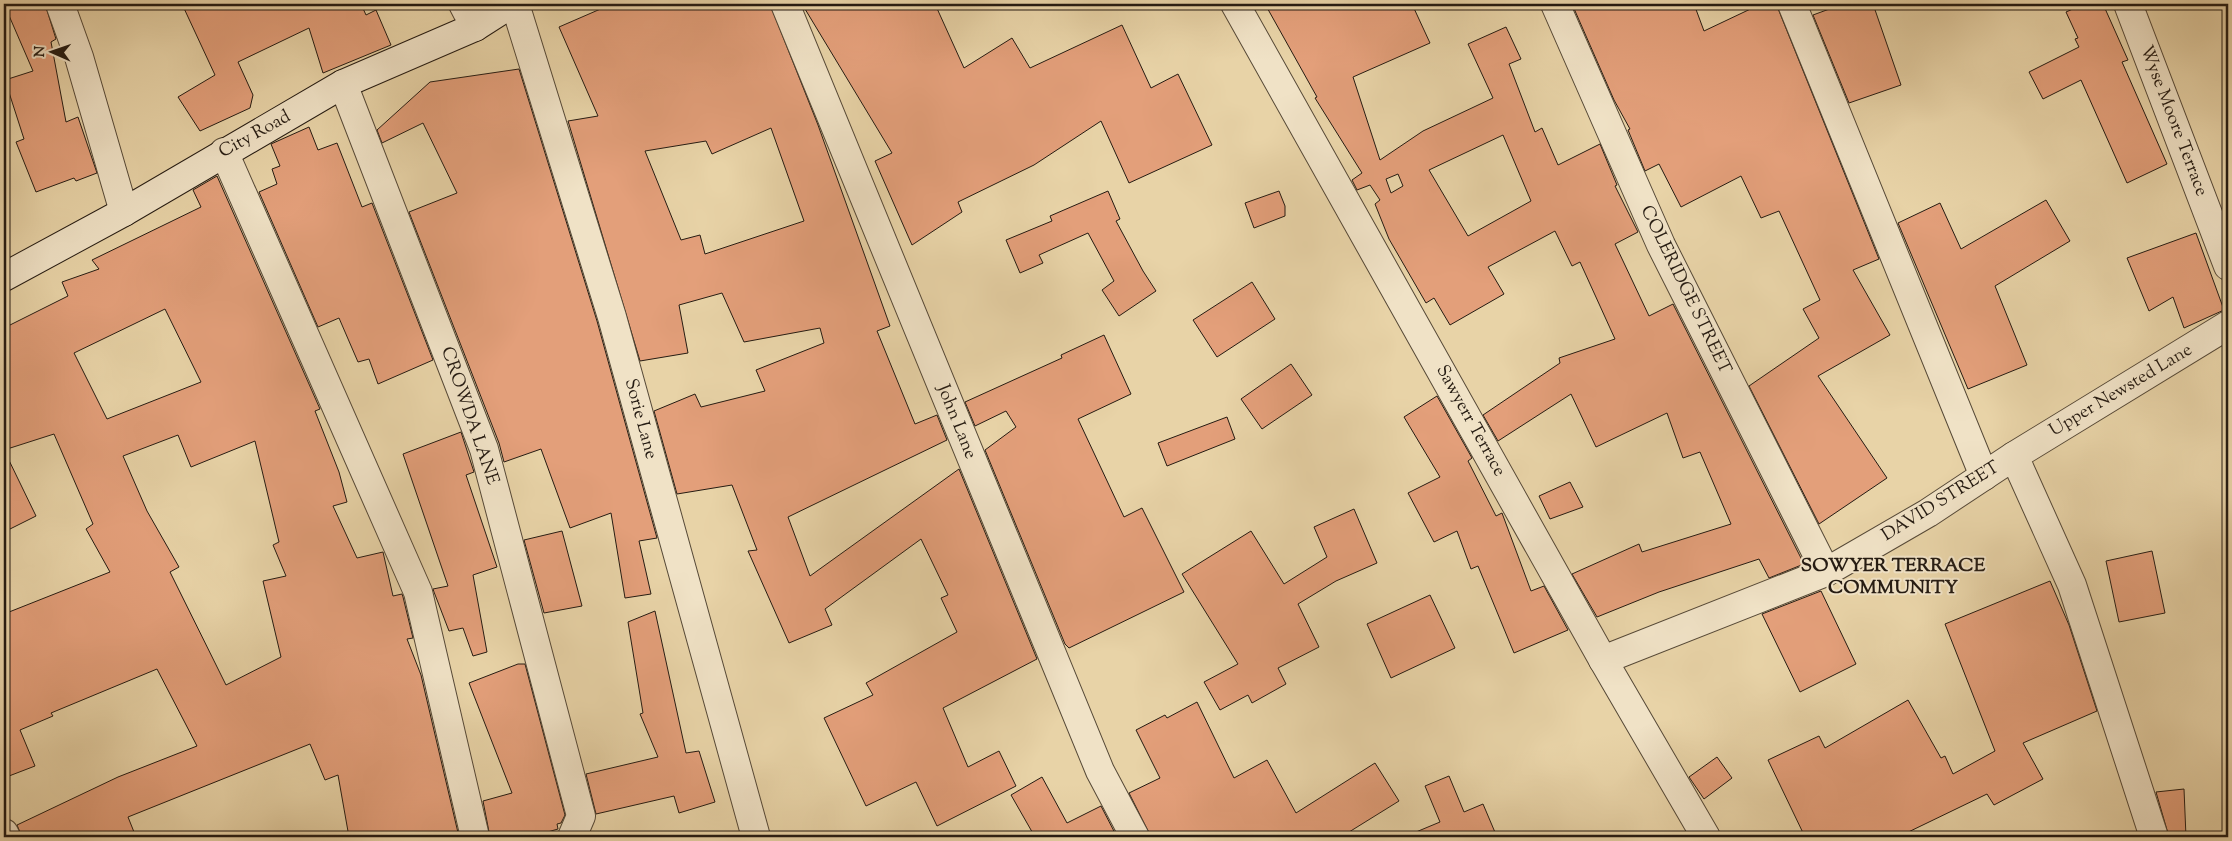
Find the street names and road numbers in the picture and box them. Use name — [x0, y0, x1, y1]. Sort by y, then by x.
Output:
street label: Wyse Moore Terrace — [2132, 42, 2214, 200]
street label: City Road — [214, 105, 296, 165]
street label: COLERIDGE STREET — [1633, 201, 1737, 379]
street label: Upper Newsted Lane — [2045, 338, 2197, 444]
street label: CROWDA LANE — [433, 343, 505, 489]
street label: Sawyerr Terrace — [1429, 360, 1511, 482]
street label: Sorie Lane — [617, 376, 663, 462]
street label: John Lane — [929, 380, 983, 463]
street label: DAVID STREET — [1877, 455, 2005, 549]

